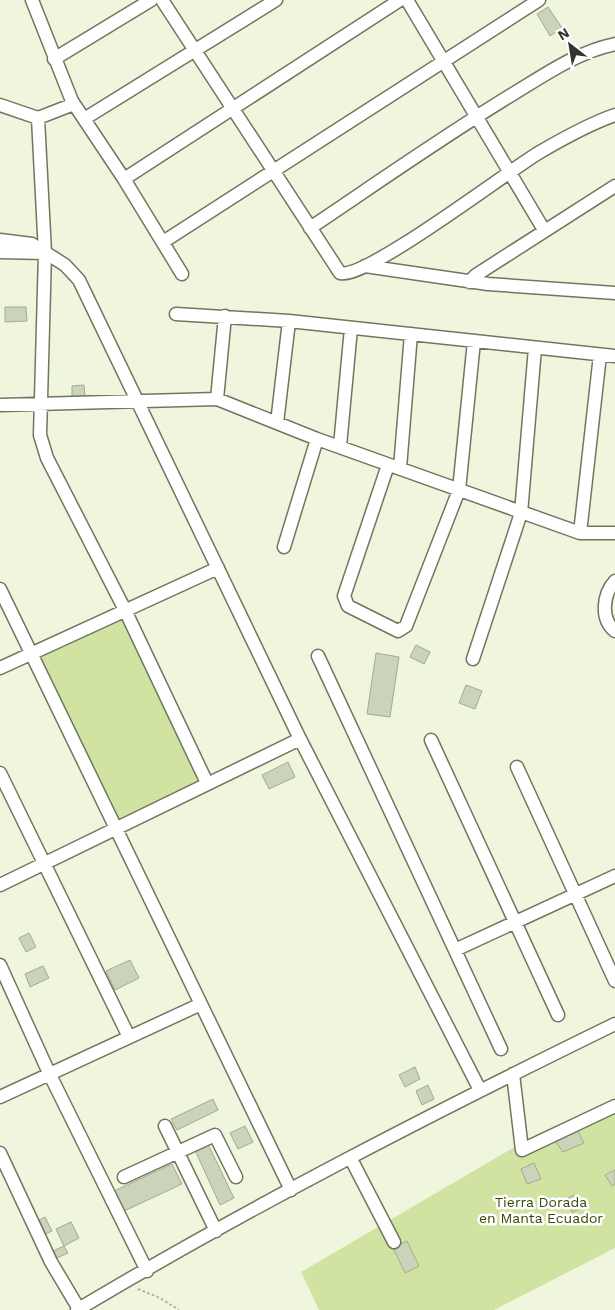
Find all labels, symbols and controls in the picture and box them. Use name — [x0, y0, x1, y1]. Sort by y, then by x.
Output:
north arrow — [545, 20, 595, 70]
text: N — [555, 24, 572, 43]
park label: Tierra Dorada en Manta Ecuador — [479, 1194, 603, 1226]

